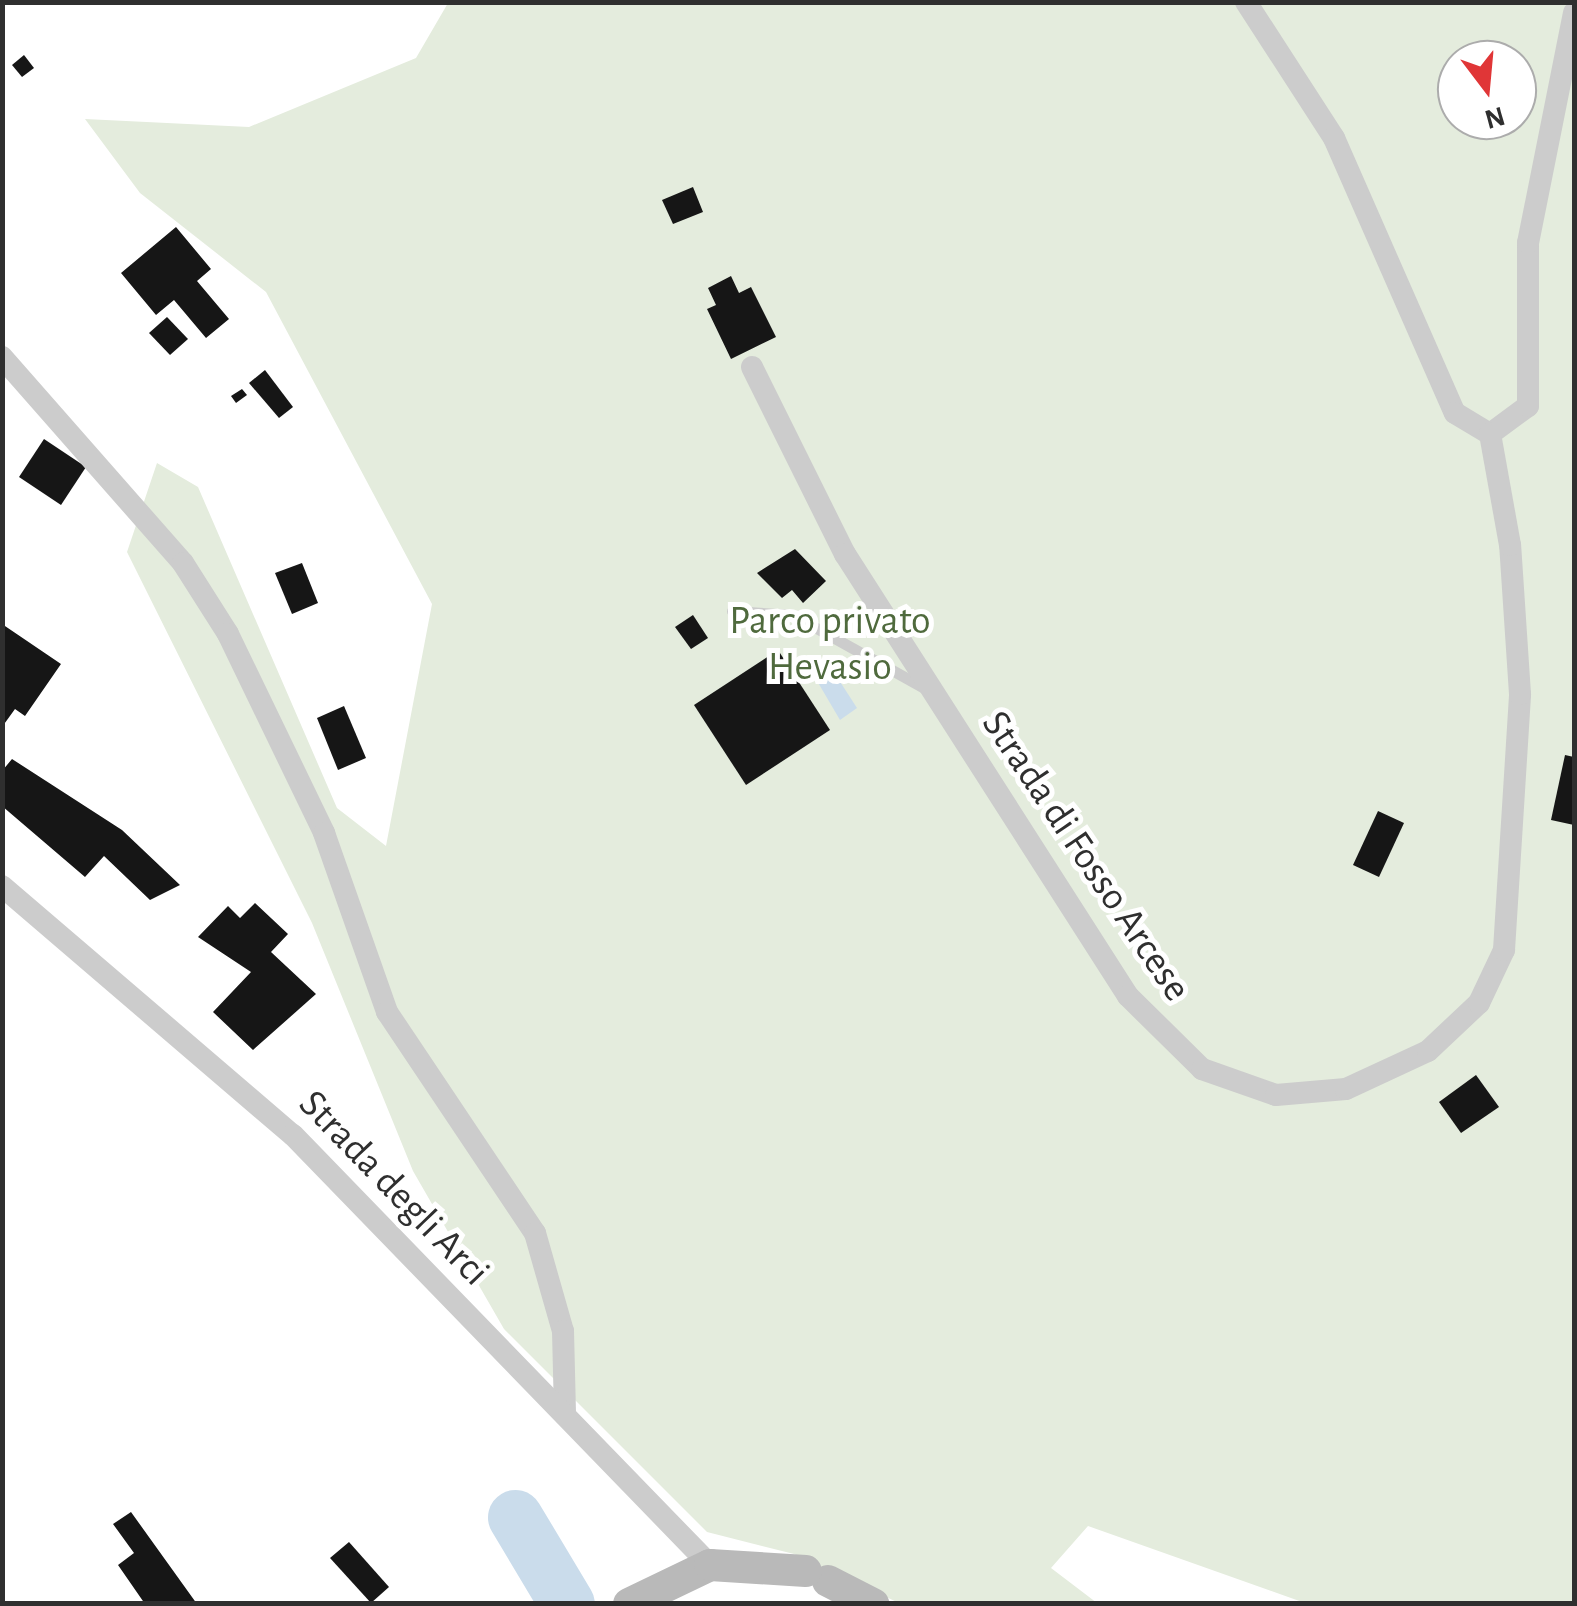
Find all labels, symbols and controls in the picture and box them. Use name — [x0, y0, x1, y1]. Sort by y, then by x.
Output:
north arrow — [1437, 40, 1537, 140]
text: N — [1482, 101, 1508, 133]
park label: Parco privato Hevasio — [729, 597, 931, 691]
street label: Strada di Fosso Arcese — [971, 702, 1201, 1010]
street label: Strada degli Arci — [289, 1080, 499, 1296]

